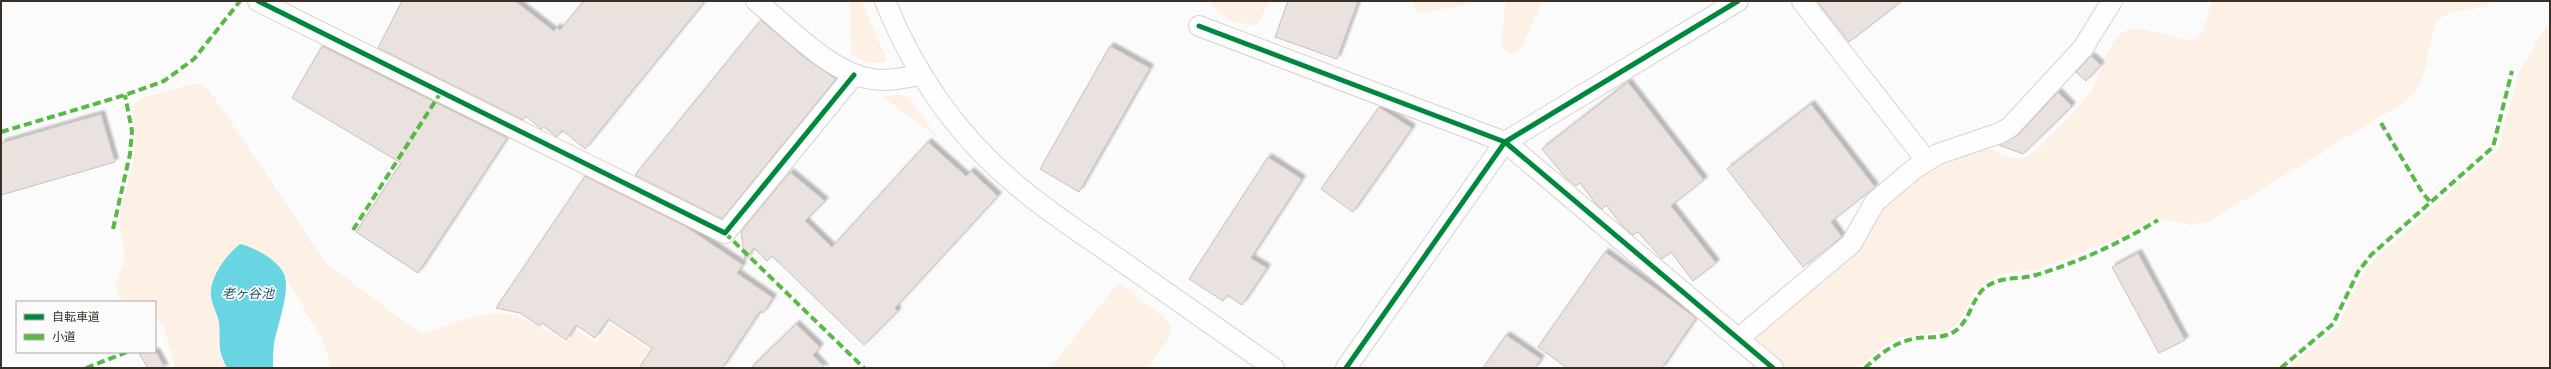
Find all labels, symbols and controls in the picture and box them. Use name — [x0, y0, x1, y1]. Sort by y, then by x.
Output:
water label: 老ヶ谷池 — [222, 284, 276, 302]
legend — [16, 301, 156, 353]
text: 自転車道 — [52, 308, 100, 325]
text: 小道 — [52, 328, 76, 345]

